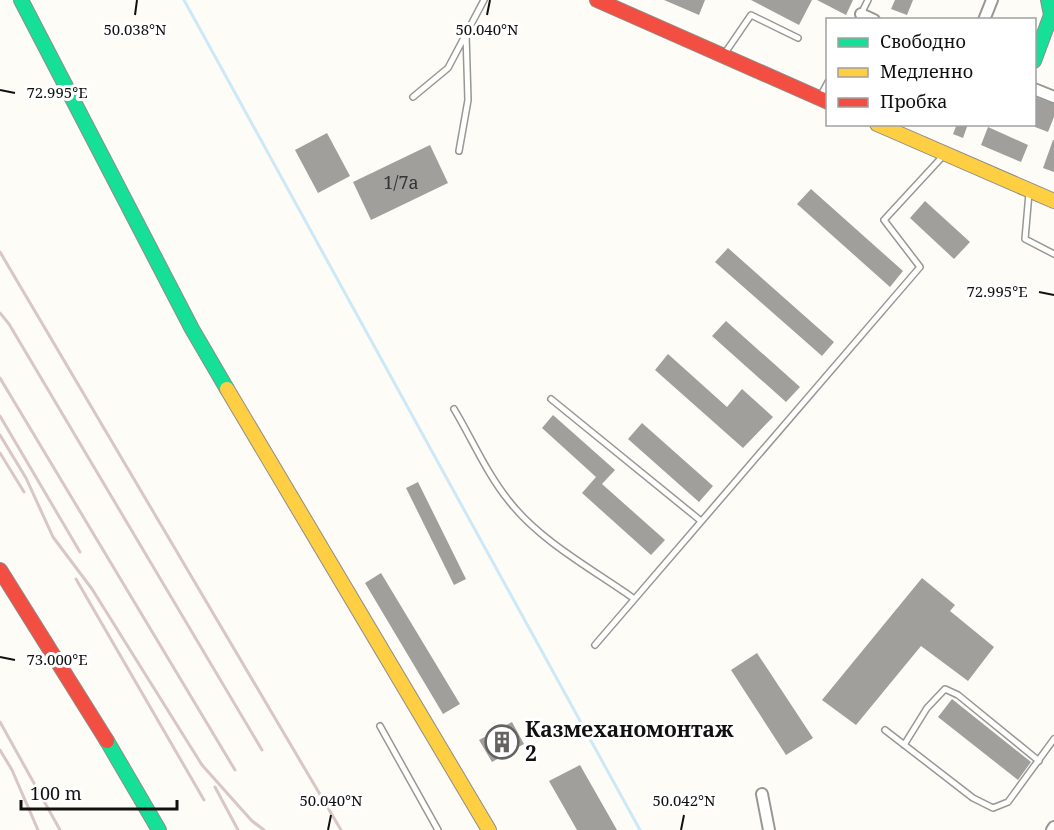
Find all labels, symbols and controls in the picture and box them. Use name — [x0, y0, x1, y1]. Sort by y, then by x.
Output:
legend — [826, 18, 1036, 126]
text: 50.038°N — [103, 19, 167, 39]
text: 50.040°N — [455, 19, 519, 39]
text: Свободно — [880, 29, 966, 53]
text: Медленно — [880, 59, 973, 83]
text: 72.995°E — [26, 82, 88, 102]
text: Пробка — [880, 89, 947, 113]
house number: 1/7а — [383, 170, 419, 194]
text: 72.995°E — [966, 281, 1028, 301]
text: 73.000°E — [26, 649, 88, 669]
place label: Казмеханомонтаж 2 — [525, 715, 734, 767]
building icon: Казмеханомонтаж 2 — [484, 724, 520, 760]
scale bar — [21, 773, 177, 811]
text: 100 m — [30, 781, 82, 805]
text: 50.040°N — [299, 790, 363, 810]
text: 50.042°N — [652, 790, 716, 810]

